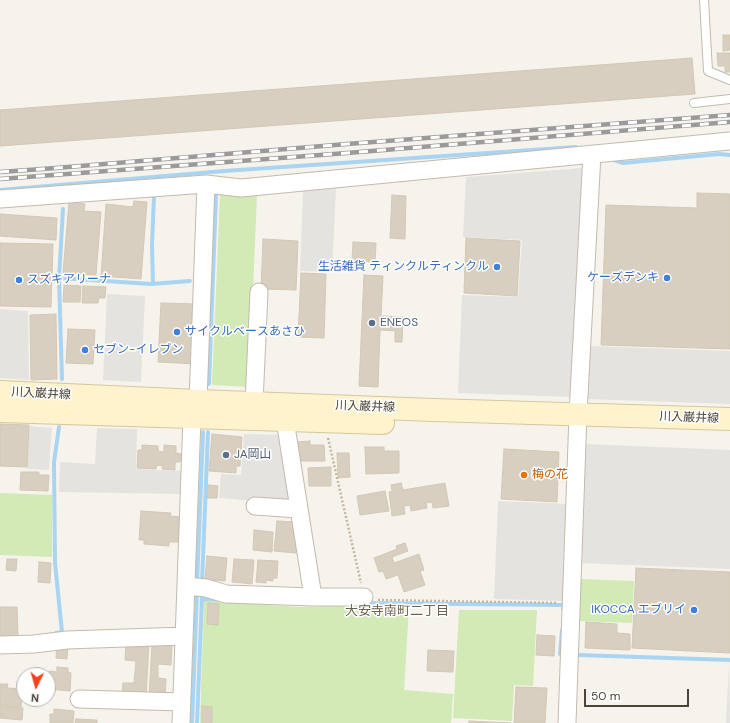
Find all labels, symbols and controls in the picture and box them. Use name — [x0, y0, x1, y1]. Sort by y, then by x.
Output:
place label: 生活雑貨 ティンクルティンクル — [318, 260, 489, 274]
marker: 生活雑貨 ティンクルティンクル — [492, 262, 502, 272]
place label: ケーズデンキ — [587, 271, 659, 285]
place label: スズキアリーナ — [27, 273, 111, 287]
marker: ケーズデンキ — [662, 273, 672, 283]
marker: スズキアリーナ — [14, 275, 24, 285]
place label: ENEOS — [380, 316, 418, 330]
marker: ENEOS — [367, 318, 377, 328]
place label: サイクルベースあさひ — [185, 325, 305, 339]
marker: サイクルベースあさひ — [172, 327, 182, 337]
place label: セブン-イレブン — [93, 343, 183, 357]
marker: セブン-イレブン — [80, 345, 90, 355]
street label: 川入巌井線 — [11, 385, 71, 403]
street label: 川入巌井線 — [335, 399, 395, 415]
street label: 川入巌井線 — [659, 410, 719, 426]
place label: JA岡山 — [234, 448, 272, 462]
marker: JA岡山 — [221, 450, 231, 460]
place label: 梅の花 — [532, 468, 568, 482]
marker: 梅の花 — [519, 470, 529, 480]
place label: IKOCCA エブリイ — [591, 603, 686, 617]
district label: 大安寺南町二丁目 — [345, 604, 449, 620]
marker: IKOCCA エブリイ — [689, 605, 699, 615]
north arrow — [16, 667, 56, 707]
scale bar — [586, 681, 691, 707]
text: 50 m — [591, 688, 620, 704]
text: N — [30, 691, 40, 705]

